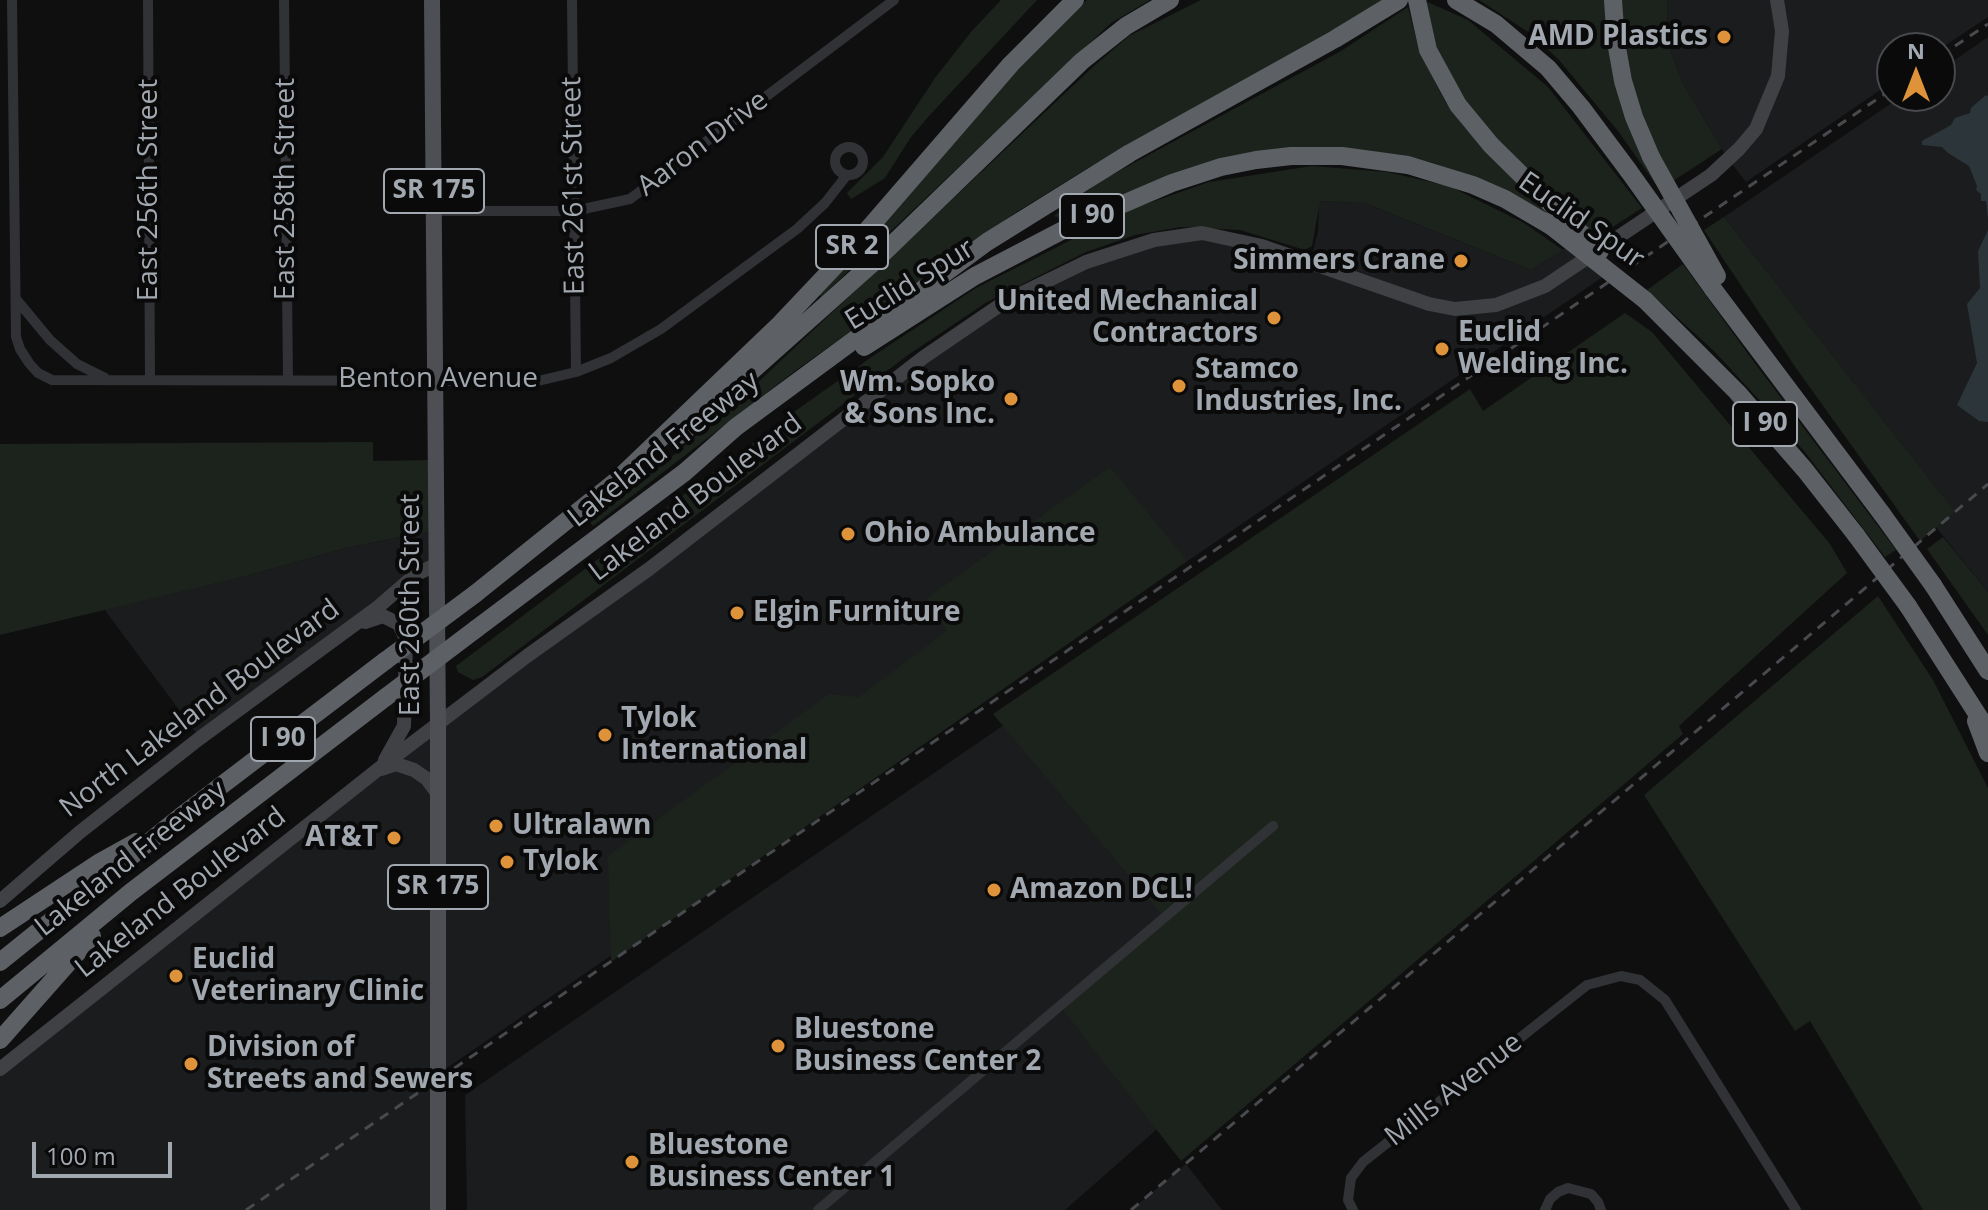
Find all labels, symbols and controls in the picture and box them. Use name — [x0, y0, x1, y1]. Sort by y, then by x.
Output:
place label: AMD Plastics — [1528, 20, 1708, 54]
marker: AMD Plastics — [1715, 28, 1733, 46]
north arrow — [1876, 32, 1956, 112]
text: N — [1907, 35, 1925, 65]
street label: East 261st Street — [555, 76, 593, 296]
street label: East 258th Street — [269, 78, 303, 300]
street label: East 256th Street — [132, 79, 166, 301]
street label: Aaron Drive — [631, 84, 775, 204]
street label: Euclid Spur — [1512, 165, 1650, 277]
road number: SR 175 — [384, 169, 484, 213]
road number: I 90 — [1060, 194, 1124, 238]
road number: SR 2 — [816, 225, 888, 269]
street label: Euclid Spur — [839, 232, 981, 338]
place label: Simmers Crane — [1233, 244, 1445, 278]
marker: Simmers Crane — [1452, 252, 1470, 270]
place label: United Mechanical Contractors — [997, 285, 1258, 351]
marker: United Mechanical Contractors — [1265, 309, 1283, 327]
place label: Euclid Welding Inc. — [1458, 316, 1628, 382]
marker: Euclid Welding Inc. — [1433, 340, 1451, 358]
place label: Stamco Industries, Inc. — [1195, 353, 1402, 419]
street label: Benton Avenue — [338, 362, 538, 396]
street label: Lakeland Freeway — [562, 365, 766, 535]
place label: Wm. Sopko & Sons Inc. — [840, 366, 995, 432]
marker: Stamco Industries, Inc. — [1170, 377, 1188, 395]
marker: Wm. Sopko & Sons Inc. — [1002, 390, 1020, 408]
road number: I 90 — [1733, 402, 1797, 446]
street label: Lakeland Boulevard — [583, 407, 809, 589]
street label: East 260th Street — [394, 494, 428, 716]
place label: Ohio Ambulance — [864, 517, 1096, 551]
marker: Ohio Ambulance — [839, 525, 857, 543]
street label: North Lakeland Boulevard — [53, 593, 347, 825]
place label: Elgin Furniture — [753, 596, 961, 630]
marker: Elgin Furniture — [728, 604, 746, 622]
place label: Tylok International — [621, 702, 807, 768]
road number: I 90 — [251, 717, 315, 761]
marker: Tylok International — [596, 726, 614, 744]
street label: Lakeland Freeway — [29, 774, 233, 944]
street label: Lakeland Boulevard — [69, 800, 293, 986]
place label: Ultralawn — [512, 809, 651, 843]
marker: Ultralawn — [487, 817, 505, 835]
place label: AT&T — [305, 821, 378, 855]
marker: AT&T — [385, 829, 403, 847]
place label: Tylok — [523, 845, 598, 879]
marker: Tylok — [498, 853, 516, 871]
road number: SR 175 — [388, 865, 488, 909]
place label: Amazon DCL! — [1010, 873, 1193, 907]
marker: Amazon DCL! — [985, 881, 1003, 899]
place label: Euclid Veterinary Clinic — [192, 943, 424, 1009]
marker: Euclid Veterinary Clinic — [167, 967, 185, 985]
place label: Bluestone Business Center 2 — [794, 1013, 1041, 1079]
street label: Mills Avenue — [1379, 1026, 1529, 1154]
place label: Division of Streets and Sewers — [207, 1031, 473, 1097]
marker: Bluestone Business Center 2 — [769, 1037, 787, 1055]
marker: Division of Streets and Sewers — [182, 1055, 200, 1073]
scale bar — [36, 1126, 176, 1176]
place label: Bluestone Business Center 1 — [648, 1129, 895, 1195]
text: 100 m — [46, 1139, 116, 1172]
marker: Bluestone Business Center 1 — [623, 1153, 641, 1171]

